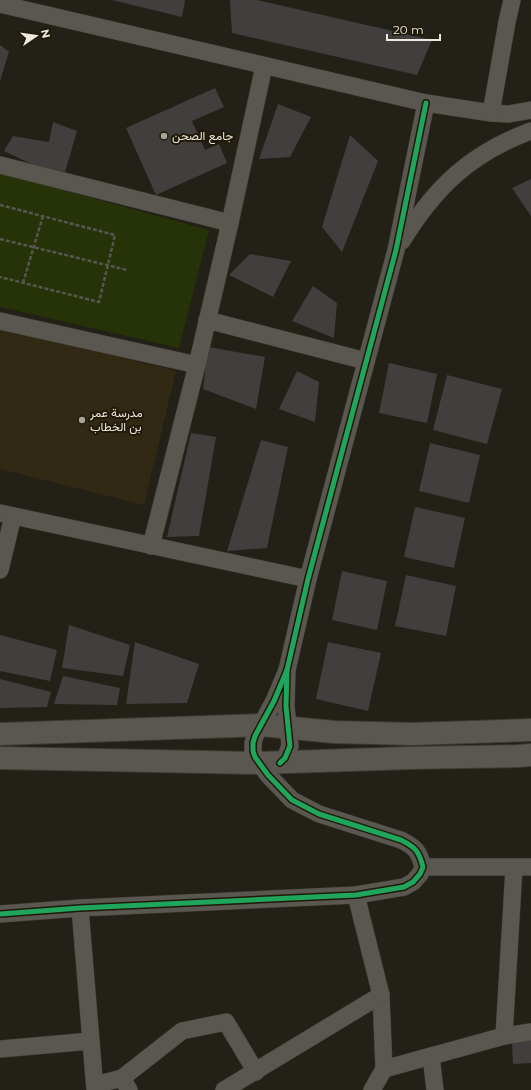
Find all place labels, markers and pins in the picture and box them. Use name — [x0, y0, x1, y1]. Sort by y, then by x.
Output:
place label: جامع الصحن — [172, 128, 233, 145]
marker: جامع الصحن — [159, 131, 169, 141]
place label: مدرسة عمر بن الخطاب — [89, 405, 143, 435]
marker: مدرسة عمر بن الخطاب — [77, 415, 87, 425]

